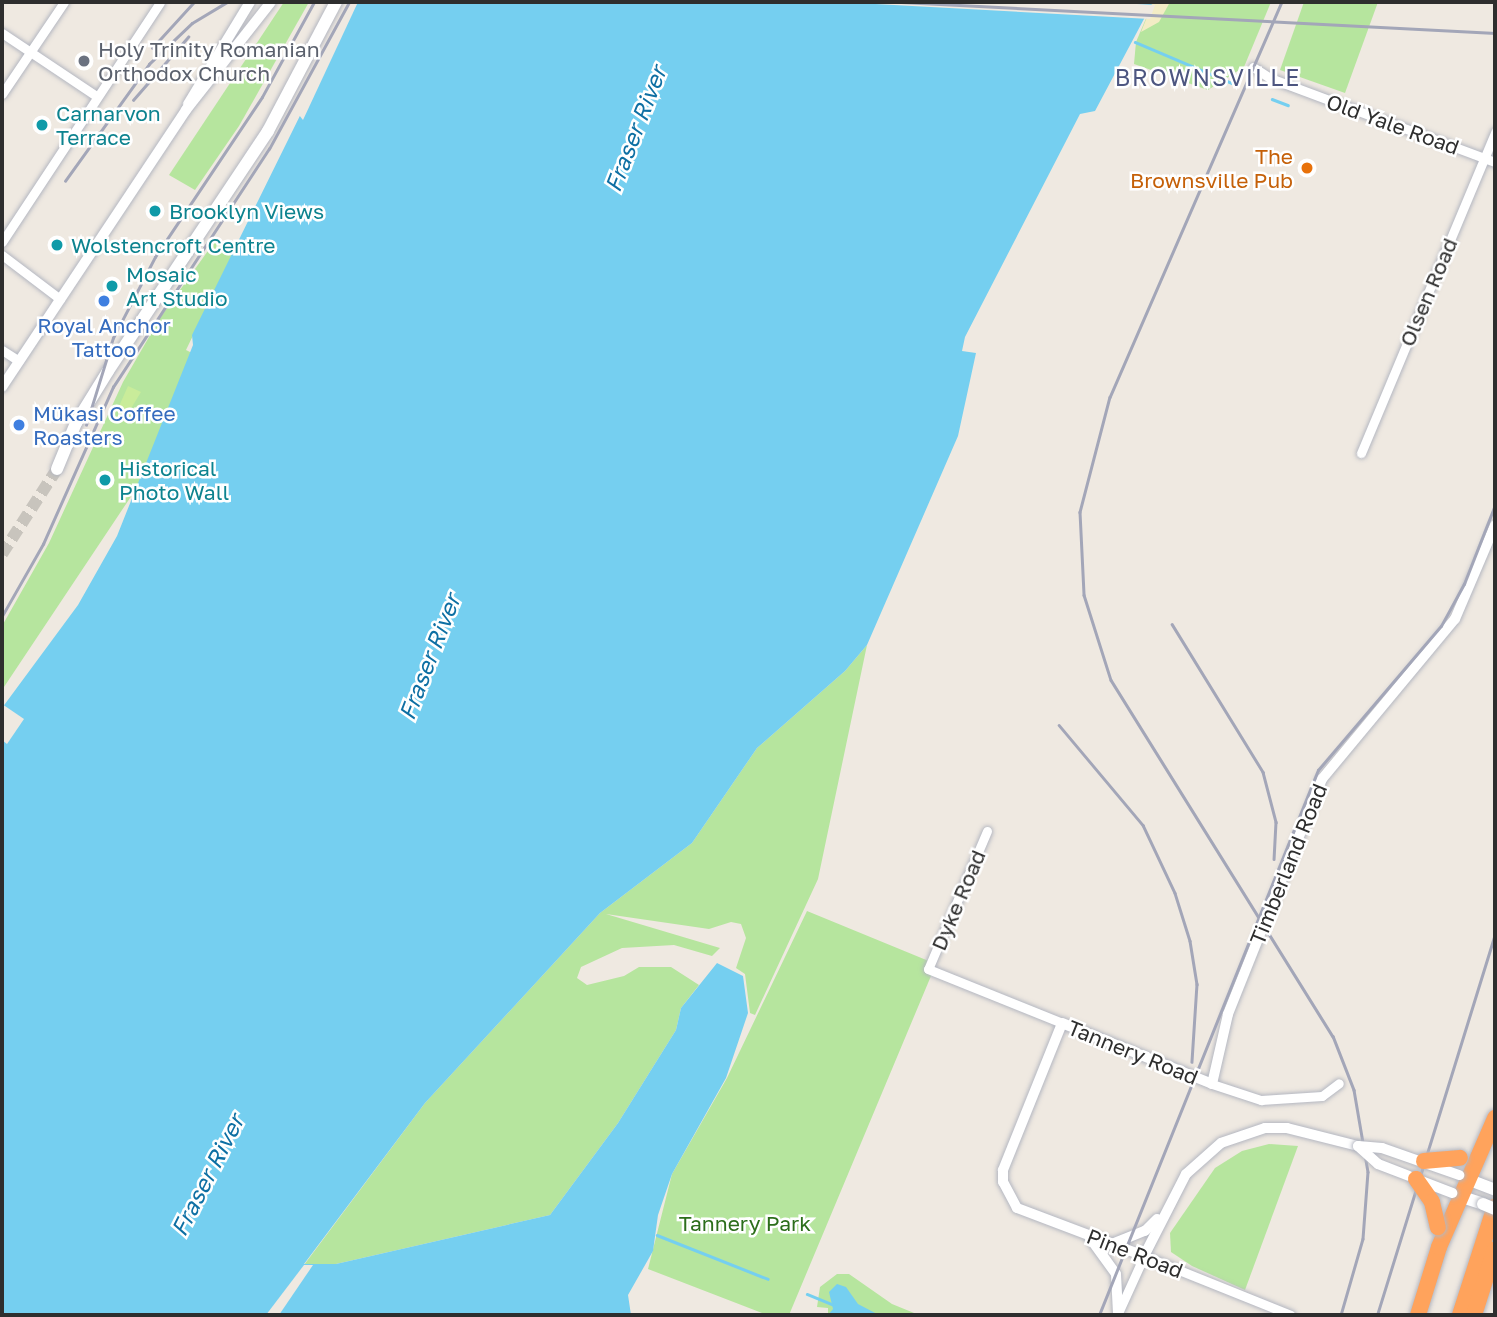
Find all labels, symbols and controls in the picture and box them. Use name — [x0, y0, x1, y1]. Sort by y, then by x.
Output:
place label: Holy Trinity Romanian Orthodox Church — [98, 36, 320, 86]
marker: Holy Trinity Romanian Orthodox Church — [76, 53, 92, 69]
water label: Fraser River — [598, 62, 672, 196]
district label: BROWNSVILLE — [1116, 63, 1300, 91]
street label: Old Yale Road — [1323, 88, 1463, 160]
place label: Carnarvon Terrace — [56, 100, 161, 150]
marker: Carnarvon Terrace — [34, 117, 50, 133]
place label: The Brownsville Pub — [1130, 143, 1293, 193]
marker: The Brownsville Pub — [1299, 160, 1315, 176]
place label: Brooklyn Views — [169, 198, 324, 224]
marker: Brooklyn Views — [147, 203, 163, 219]
place label: Wolstencroft Centre — [71, 232, 275, 258]
street label: Olsen Road — [1394, 234, 1462, 350]
marker: Wolstencroft Centre — [49, 237, 65, 253]
place label: Mosaic Art Studio — [126, 261, 228, 311]
marker: Mosaic Art Studio — [104, 278, 120, 294]
marker: Royal Anchor Tattoo — [96, 293, 112, 309]
place label: Royal Anchor Tattoo — [37, 312, 171, 362]
place label: Mükasi Coffee Roasters — [33, 400, 176, 450]
marker: Mükasi Coffee Roasters — [11, 417, 27, 433]
place label: Historical Photo Wall — [119, 455, 229, 505]
marker: Historical Photo Wall — [97, 472, 113, 488]
water label: Fraser River — [392, 590, 466, 724]
street label: Timberland Road — [1244, 780, 1332, 948]
street label: Dyke Road — [926, 846, 990, 954]
street label: Tannery Road — [1064, 1014, 1202, 1090]
water label: Fraser River — [165, 1110, 249, 1240]
park label: Tannery Park — [679, 1210, 811, 1236]
street label: Pine Road — [1083, 1223, 1187, 1283]

